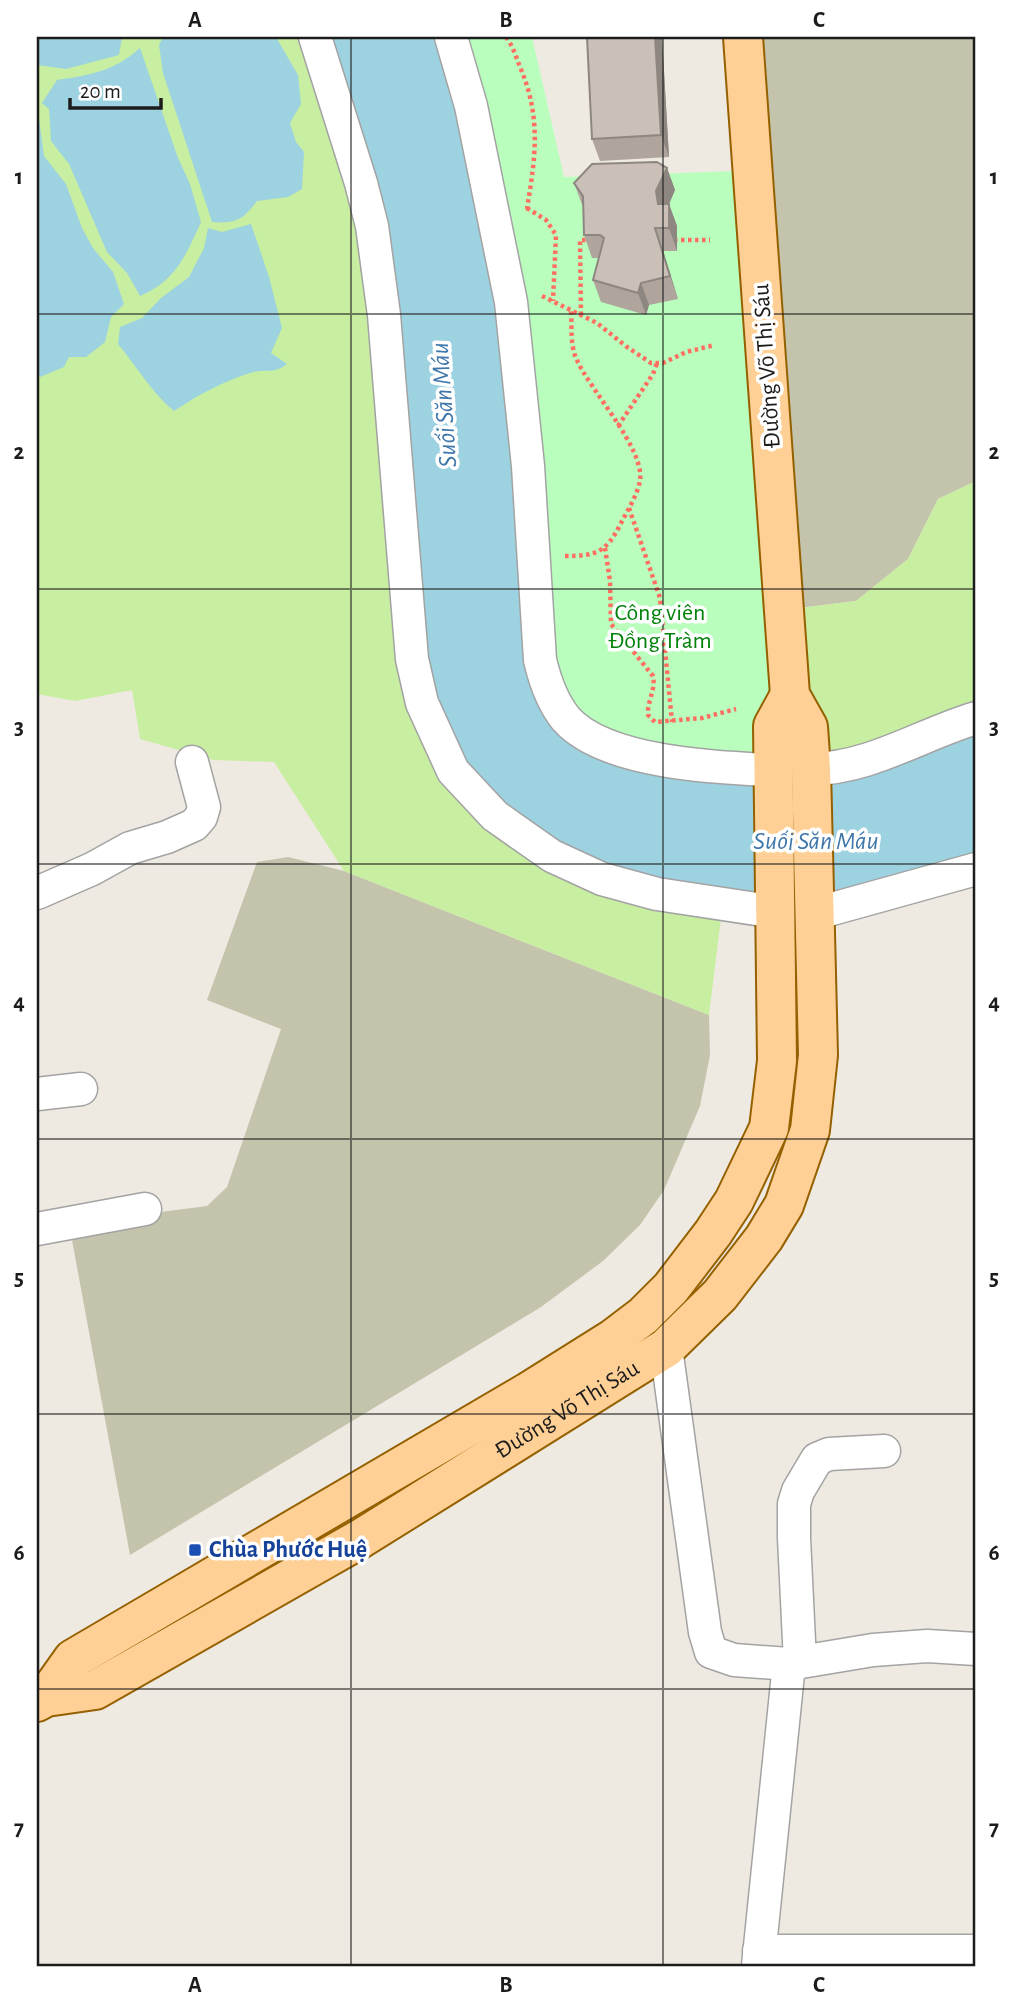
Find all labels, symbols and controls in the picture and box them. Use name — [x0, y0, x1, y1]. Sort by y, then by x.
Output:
text: A — [188, 9, 202, 32]
text: B — [499, 9, 513, 32]
text: C — [813, 9, 825, 32]
scale bar — [70, 66, 161, 110]
text: 20 m — [80, 81, 121, 102]
text: 1 — [15, 166, 23, 189]
text: 1 — [990, 166, 998, 189]
street label: Đường Võ Thị Sáu — [749, 283, 785, 449]
water label: Suối Săn Máu — [427, 342, 461, 468]
text: 2 — [14, 441, 25, 464]
text: 2 — [989, 441, 1000, 464]
park label: Công viên Đồng Tràm — [608, 601, 712, 653]
text: 3 — [14, 716, 24, 739]
text: 3 — [989, 716, 999, 739]
water label: Suối Săn Máu — [753, 828, 879, 854]
text: 4 — [13, 991, 25, 1014]
text: 4 — [988, 991, 1000, 1014]
text: 5 — [14, 1267, 24, 1290]
text: 5 — [989, 1267, 999, 1290]
street label: Đường Võ Thị Sáu — [491, 1356, 644, 1464]
place label: Chùa Phước Huệ — [209, 1538, 367, 1562]
text: 6 — [13, 1542, 25, 1565]
marker: Chùa Phước Huệ — [187, 1542, 203, 1558]
text: 6 — [988, 1542, 1000, 1565]
text: 7 — [14, 1817, 24, 1840]
text: 7 — [989, 1817, 999, 1840]
text: A — [188, 1974, 202, 1997]
text: B — [499, 1974, 513, 1997]
text: C — [813, 1974, 825, 1997]

